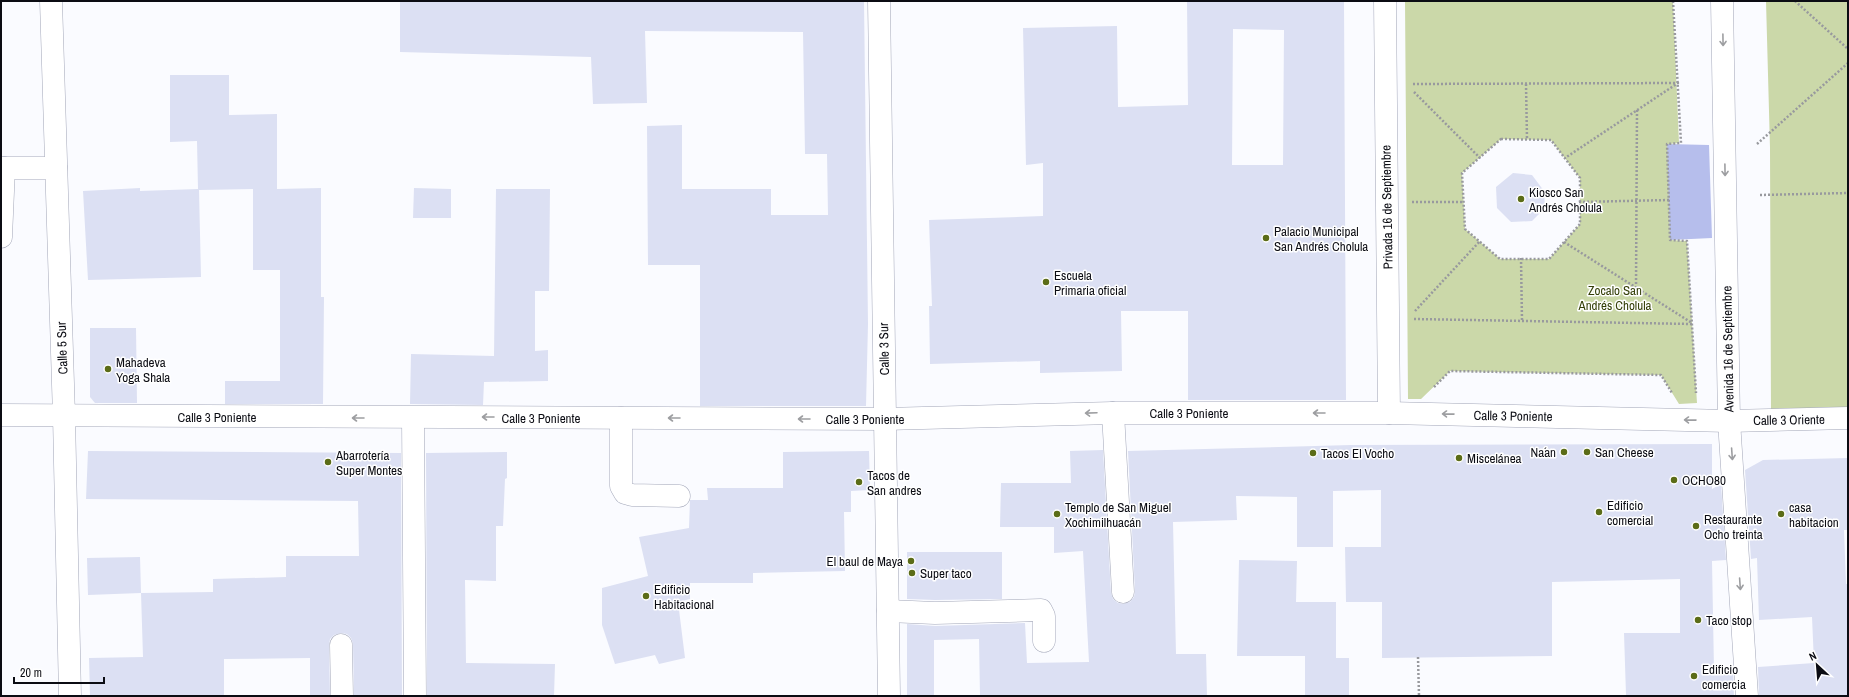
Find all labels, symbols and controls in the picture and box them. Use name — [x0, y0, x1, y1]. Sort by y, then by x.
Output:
one-way arrow — [1719, 33, 1727, 46]
street label: Privada 16 de Septiembre — [1377, 145, 1397, 269]
one-way arrow — [1721, 163, 1729, 176]
place label: Kiosco San Andrés Cholula — [1528, 184, 1602, 216]
marker: Kiosco San Andrés Cholula — [1516, 194, 1526, 204]
place label: Palacio Municipal San Andrés Cholula — [1274, 223, 1368, 255]
marker: Palacio Municipal San Andrés Cholula — [1261, 233, 1271, 243]
place label: Escuela Primaria oficial — [1054, 267, 1126, 299]
marker: Escuela Primaria oficial — [1041, 277, 1051, 287]
park label: Zocalo San Andrés Cholula — [1578, 282, 1652, 314]
street label: Avenida 16 de Septiembre — [1718, 285, 1738, 413]
street label: Calle 5 Sur — [53, 321, 71, 375]
street label: Calle 3 Sur — [875, 322, 893, 376]
place label: Mahadeva Yoga Shala — [116, 354, 170, 386]
marker: Mahadeva Yoga Shala — [103, 364, 113, 374]
street label: Calle 3 Poniente — [1150, 405, 1228, 422]
street label: Calle 3 Poniente — [1473, 407, 1553, 425]
street label: Calle 3 Poniente — [178, 409, 256, 426]
one-way arrow — [1313, 409, 1326, 417]
street label: Calle 3 Poniente — [502, 410, 580, 427]
one-way arrow — [1085, 410, 1098, 417]
one-way arrow — [1442, 410, 1455, 418]
street label: Calle 3 Poniente — [826, 411, 904, 428]
street label: Calle 3 Oriente — [1753, 411, 1825, 429]
one-way arrow — [352, 414, 365, 421]
one-way arrow — [482, 414, 495, 421]
one-way arrow — [668, 414, 681, 422]
one-way arrow — [798, 415, 811, 423]
one-way arrow — [1684, 416, 1697, 424]
place label: Na´an — [1531, 444, 1556, 461]
place label: San Cheese — [1595, 444, 1654, 461]
place label: Tacos El Vocho — [1321, 445, 1394, 462]
place label: Abarrotería Super Montes — [335, 447, 402, 479]
marker: Na´an — [1559, 447, 1569, 457]
marker: San Cheese — [1582, 447, 1592, 457]
one-way arrow — [1728, 447, 1735, 460]
marker: Tacos El Vocho — [1308, 448, 1318, 458]
place label: Miscelánea — [1467, 450, 1522, 467]
marker: Miscelánea — [1454, 453, 1464, 463]
marker: Abarrotería Super Montes — [323, 457, 333, 467]
place label: Tacos de San andres — [867, 467, 922, 499]
place label: OCHO80 — [1682, 472, 1726, 489]
marker: OCHO80 — [1669, 475, 1679, 485]
marker: Tacos de San andres — [854, 477, 864, 487]
place label: Edificio comercial — [1607, 497, 1653, 529]
place label: Templo de San Miguel Xochimilhuacán — [1065, 499, 1171, 531]
place label: casa habitacion — [1789, 499, 1839, 531]
marker: Edificio comercial — [1594, 507, 1604, 517]
marker: Templo de San Miguel Xochimilhuacán — [1052, 509, 1062, 519]
marker: casa habitacion — [1776, 509, 1786, 519]
place label: Restaurante Ocho treinta — [1704, 511, 1763, 543]
marker: Restaurante Ocho treinta — [1691, 521, 1701, 531]
place label: El baul de Maya — [827, 553, 903, 570]
marker: El baul de Maya — [906, 556, 916, 566]
place label: Super taco — [920, 565, 972, 582]
marker: Super taco — [907, 568, 917, 578]
one-way arrow — [1736, 577, 1743, 590]
place label: Edificio Habitacional — [654, 581, 714, 613]
marker: Edificio Habitacional — [641, 591, 651, 601]
place label: Taco stop — [1706, 612, 1752, 629]
marker: Taco stop — [1693, 615, 1703, 625]
north arrow — [1797, 645, 1837, 685]
text: N — [1807, 648, 1819, 664]
scale bar — [14, 659, 104, 685]
place label: Edificio comercia — [1702, 661, 1746, 693]
text: 20 m — [20, 665, 42, 681]
marker: Edificio comercia — [1689, 671, 1699, 681]

